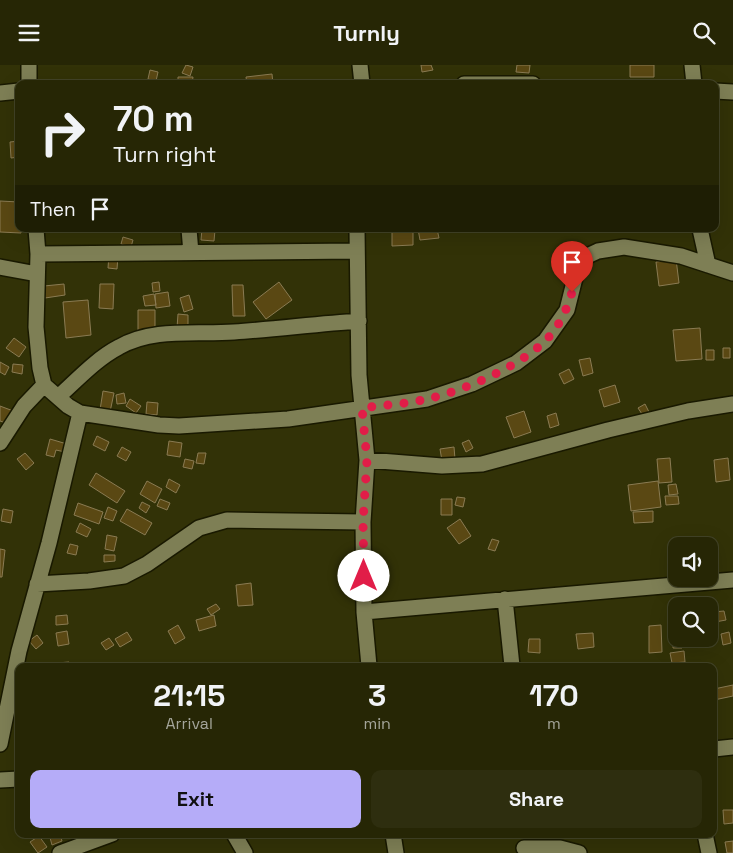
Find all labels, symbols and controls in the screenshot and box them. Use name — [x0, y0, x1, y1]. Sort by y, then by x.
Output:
icon: menu — [15, 19, 43, 47]
text: Turnly — [333, 19, 400, 47]
icon: search — [690, 19, 718, 47]
text: 70 m — [113, 97, 194, 141]
icon: right — [30, 100, 95, 165]
text: Turn right — [113, 140, 216, 168]
icon: arrive — [86, 195, 114, 223]
text: Then — [30, 197, 76, 222]
pin — [551, 241, 593, 292]
icon: arrive — [558, 248, 586, 276]
map controls — [668, 537, 718, 647]
button: sound — [668, 537, 718, 587]
position arrow — [337, 549, 389, 601]
button: search — [668, 597, 718, 647]
text: 21:15 — [153, 676, 225, 715]
text: 3 — [368, 676, 386, 715]
text: 170 — [529, 676, 579, 715]
text: Arrival — [165, 713, 213, 734]
text: min — [363, 713, 391, 734]
text: m — [547, 713, 561, 734]
button: Exit — [30, 770, 361, 828]
button: Share — [371, 770, 702, 828]

